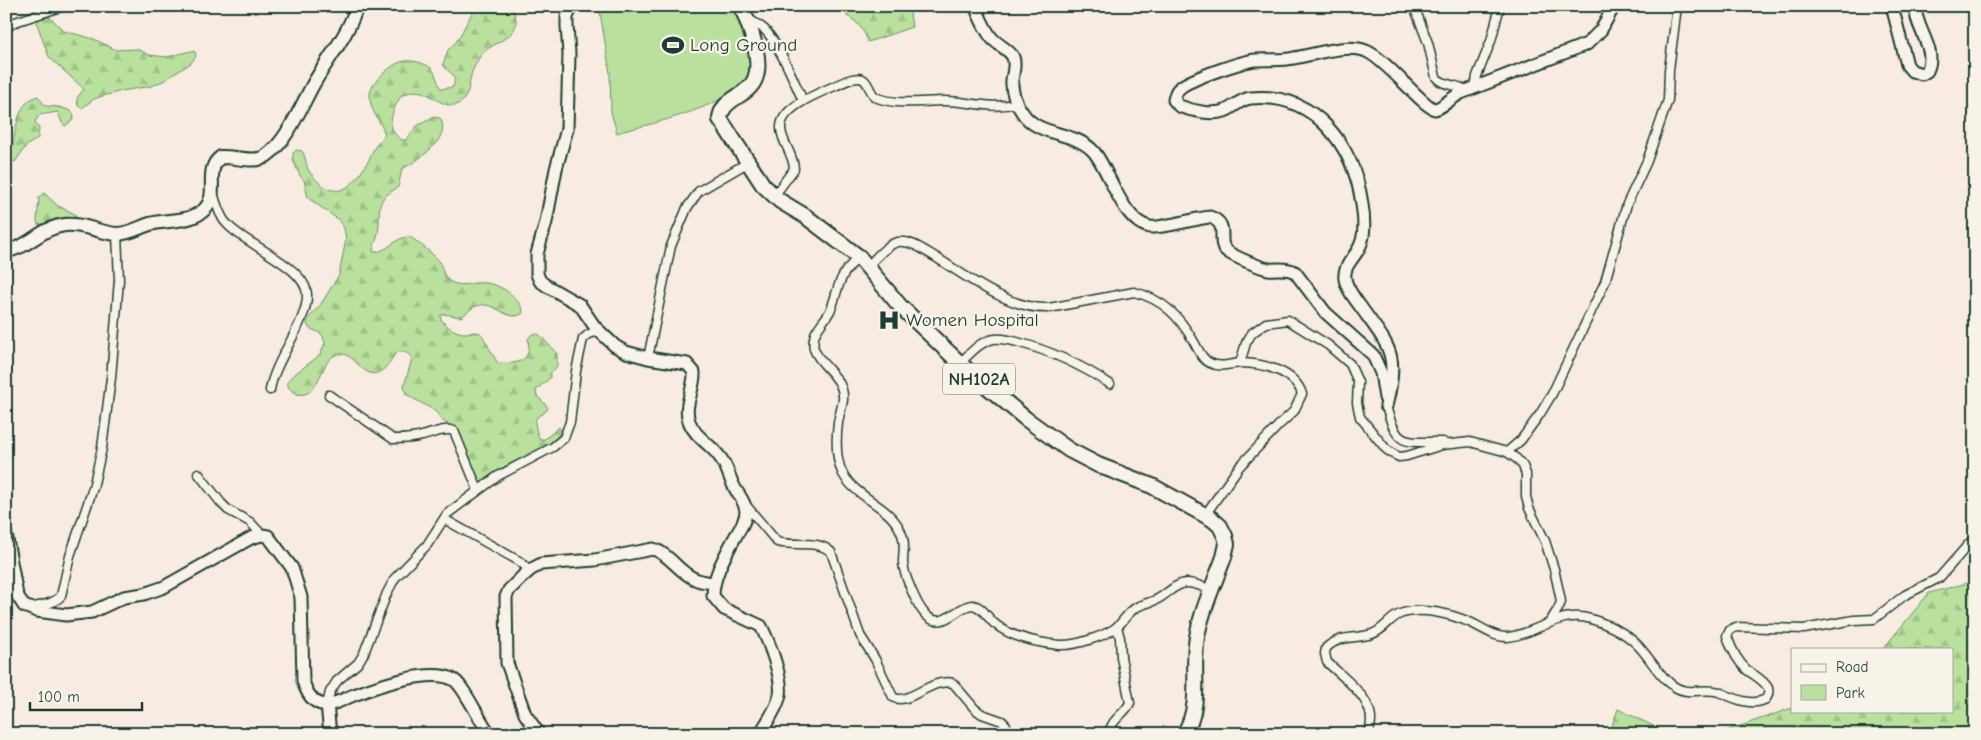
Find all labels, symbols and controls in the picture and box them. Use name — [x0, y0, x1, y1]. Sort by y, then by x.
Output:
sports icon: Long Ground — [660, 32, 686, 58]
place label: Long Ground — [690, 34, 797, 56]
hospital icon: Women Hospital — [876, 307, 902, 333]
place label: Women Hospital — [906, 309, 1039, 331]
road number: NH102A — [943, 364, 1015, 394]
legend — [1791, 648, 1954, 712]
text: Road — [1836, 658, 1868, 676]
scale bar — [30, 680, 142, 712]
text: Park — [1836, 684, 1865, 702]
text: 100 m — [38, 688, 80, 706]

